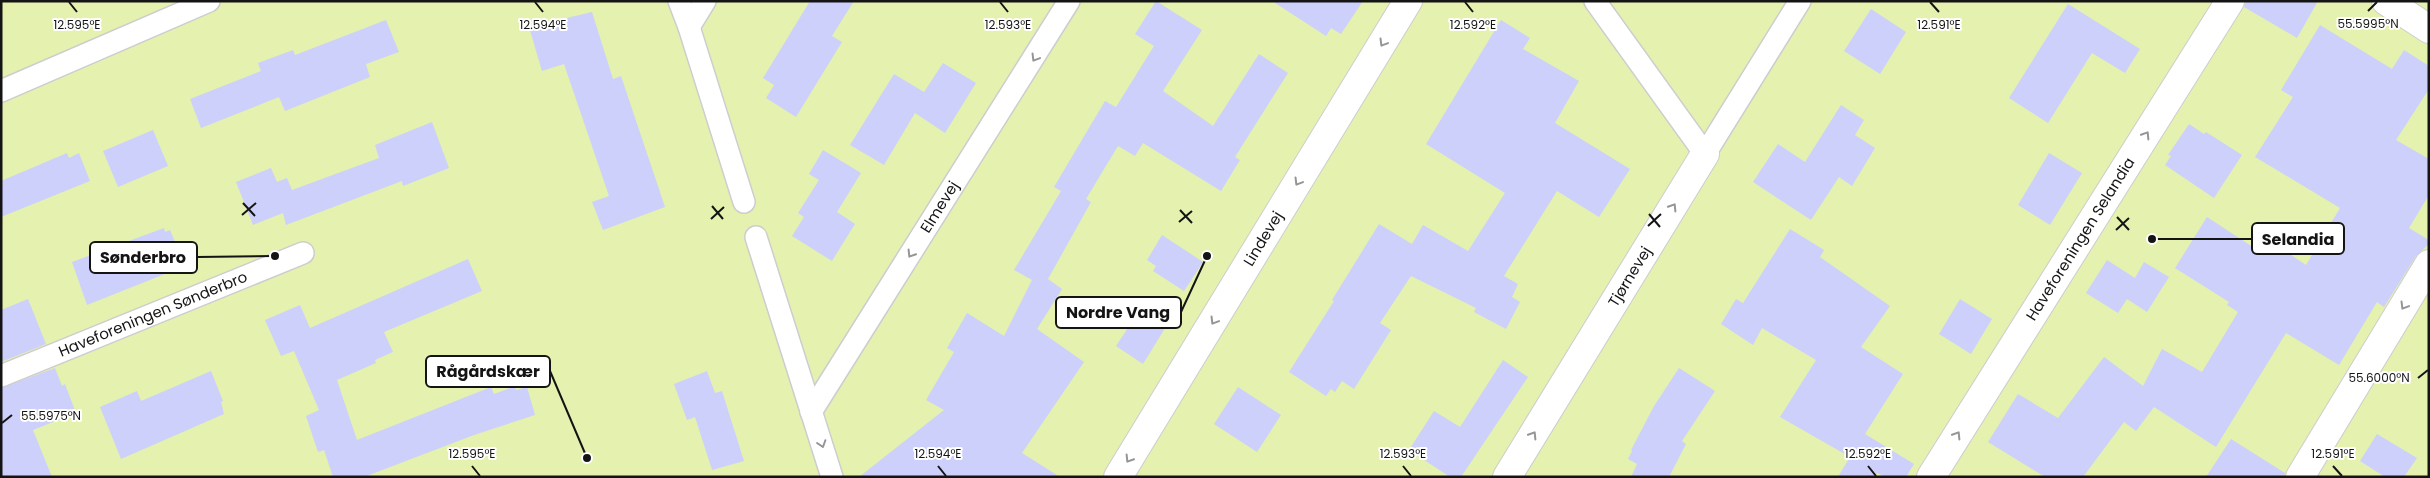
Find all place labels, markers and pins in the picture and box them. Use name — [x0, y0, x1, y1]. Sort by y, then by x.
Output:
callout: Selandia — [2252, 223, 2344, 254]
callout: Sønderbro — [90, 242, 197, 273]
callout: Nordre Vang — [1056, 297, 1181, 328]
callout: Rågårdskær — [426, 356, 550, 387]

